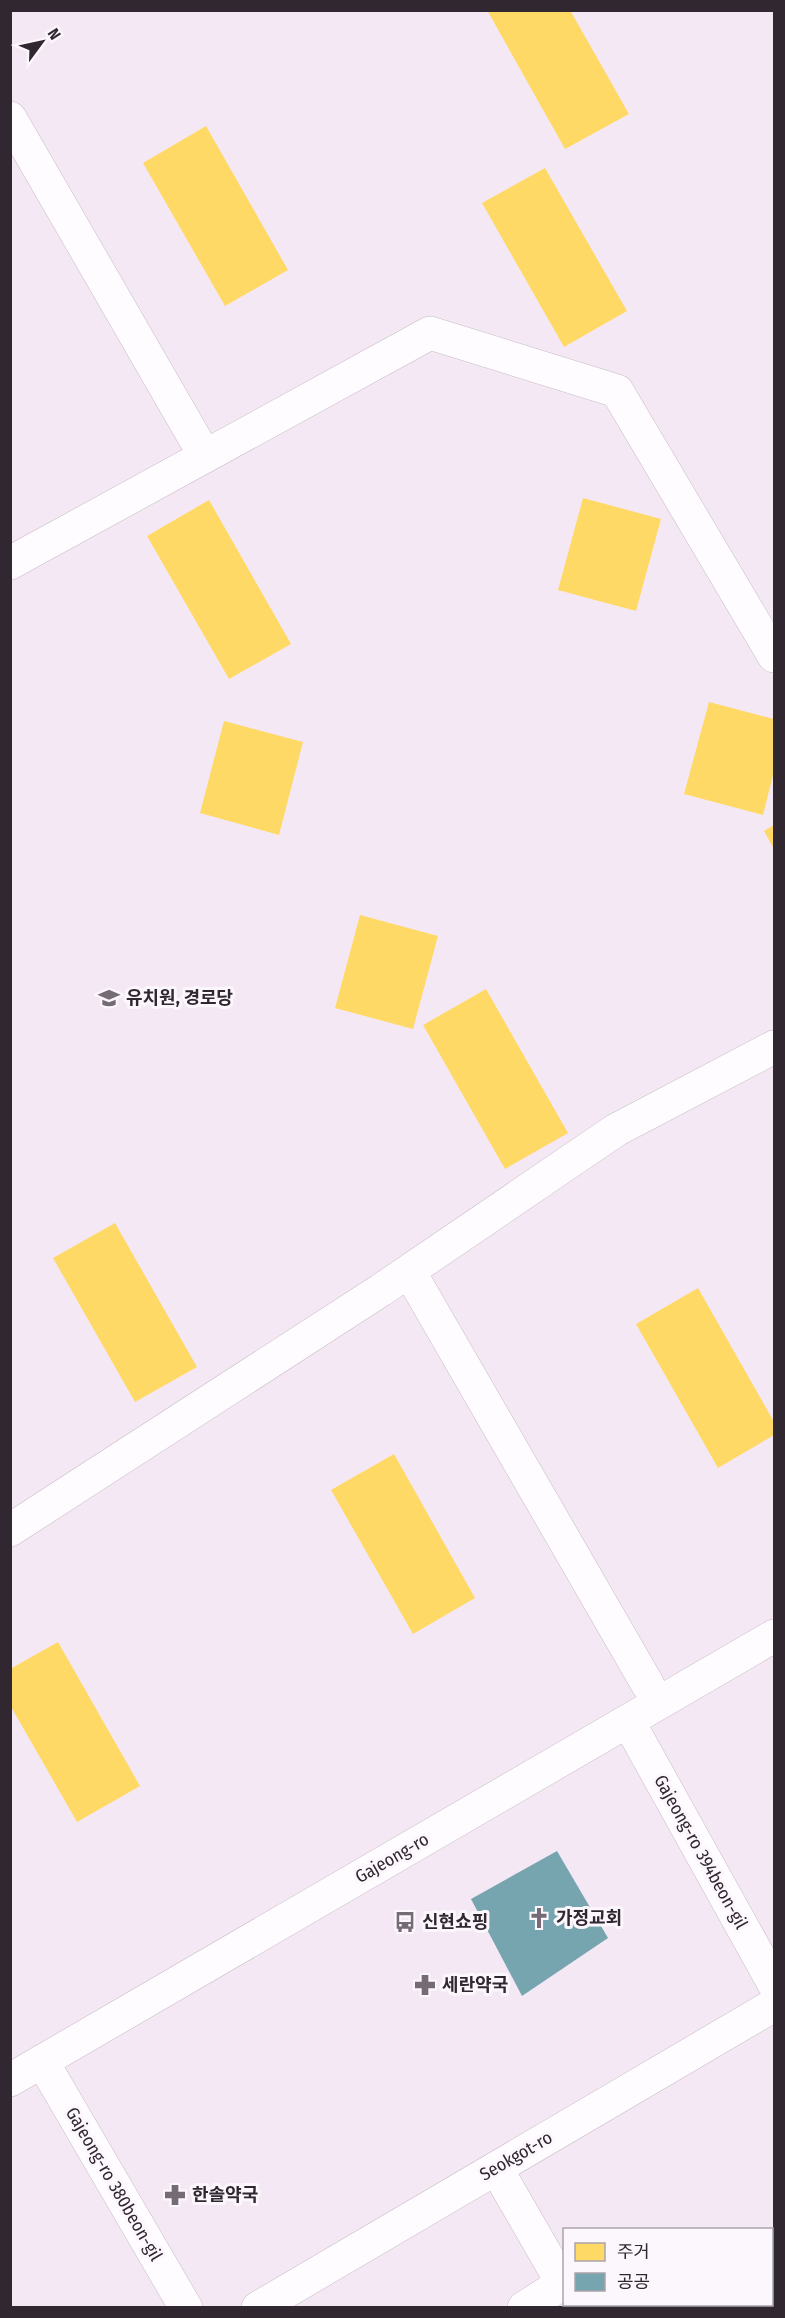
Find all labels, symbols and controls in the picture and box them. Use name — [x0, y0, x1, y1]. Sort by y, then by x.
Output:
north arrow — [12, 12, 72, 72]
text: N — [44, 25, 65, 43]
school or university icon: 유치원, 경로당 — [97, 986, 121, 1010]
place label: 유치원, 경로당 — [126, 987, 233, 1009]
street label: Gajeong-ro 394beon-gil — [649, 1771, 753, 1933]
street label: Gajeong-ro — [351, 1828, 433, 1888]
church icon: 가정교회 — [527, 1906, 551, 1930]
place label: 가정교회 — [556, 1907, 622, 1929]
bus stop icon: 신현쇼핑 — [393, 1910, 417, 1934]
place label: 신현쇼핑 — [422, 1911, 488, 1933]
pharmacy icon: 세란약국 — [413, 1973, 437, 1997]
place label: 세란약국 — [442, 1974, 508, 1996]
street label: Gajeong-ro 380beon-gil — [61, 2103, 167, 2265]
street label: Seokgot-ro — [476, 2126, 556, 2186]
pharmacy icon: 한솔약국 — [163, 2183, 187, 2207]
place label: 한솔약국 — [192, 2184, 258, 2206]
legend — [563, 2228, 773, 2306]
text: 주거 — [617, 2241, 650, 2263]
text: 공공 — [617, 2271, 650, 2293]

